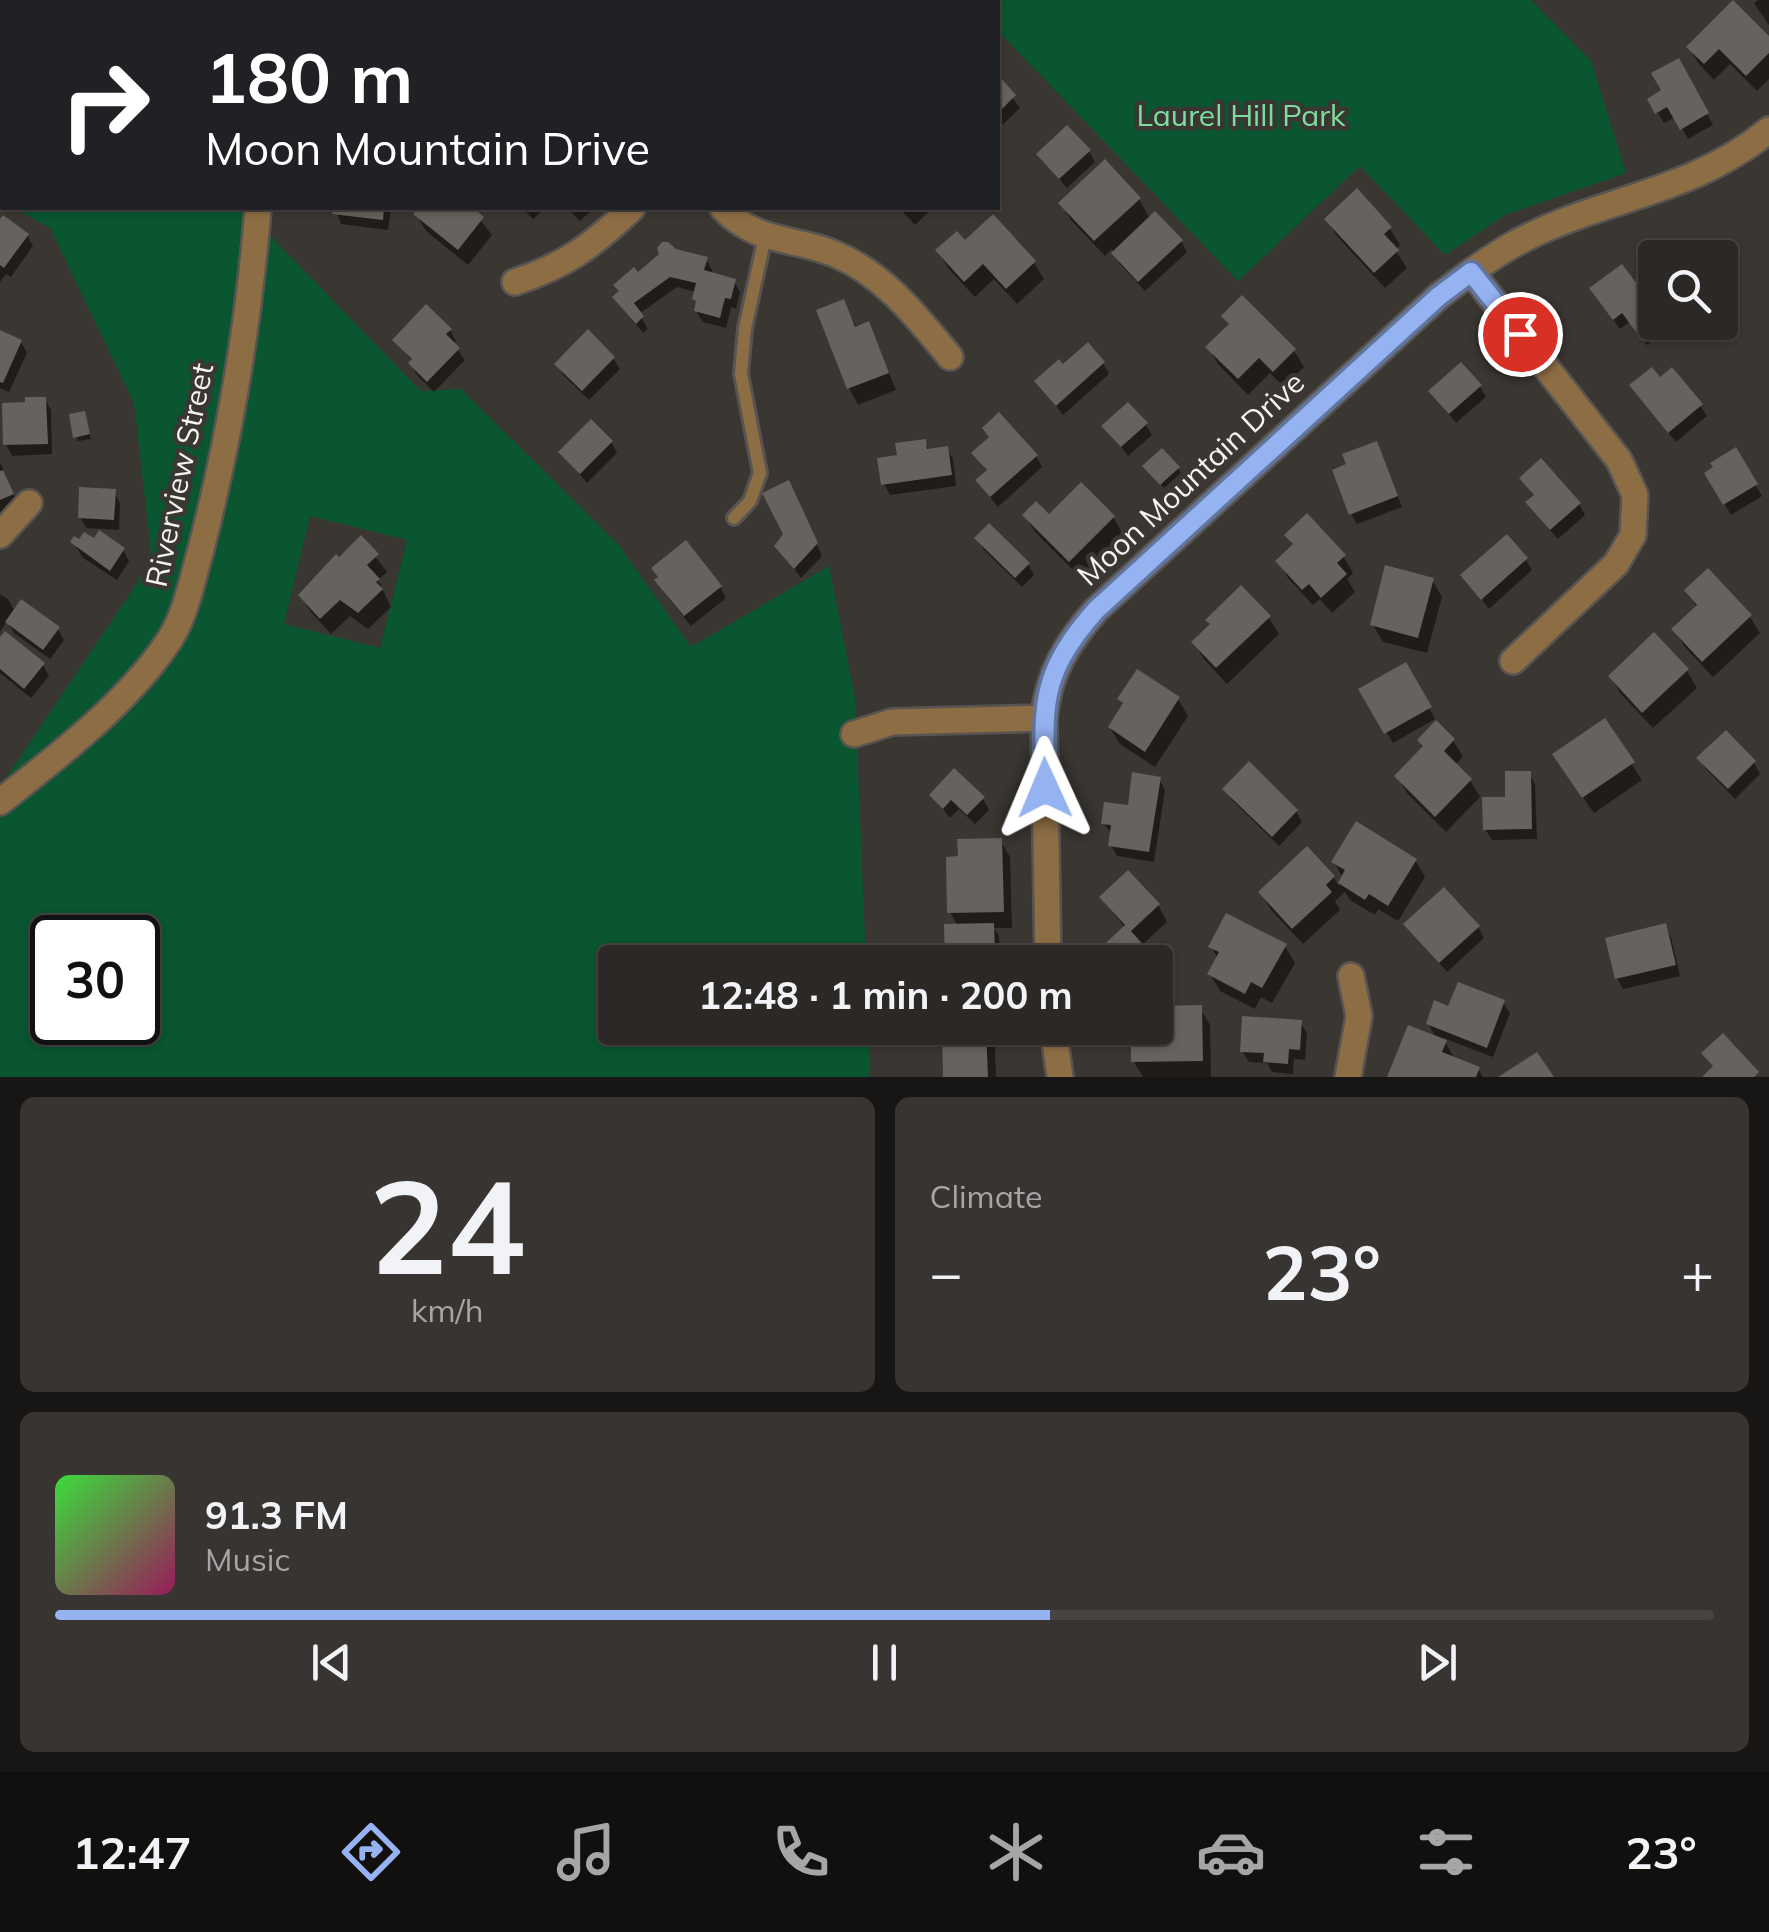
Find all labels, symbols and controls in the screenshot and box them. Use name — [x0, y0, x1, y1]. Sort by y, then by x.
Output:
text: 180 m — [205, 33, 413, 121]
icon: right — [40, 40, 170, 170]
park label: Laurel Hill Park — [1136, 96, 1346, 134]
text: Moon Mountain Drive — [205, 120, 650, 176]
map controls — [1638, 240, 1738, 340]
button: search — [1638, 240, 1738, 340]
pin — [1478, 292, 1563, 377]
icon: arrive — [1493, 307, 1548, 362]
street label: Riverview Street — [137, 359, 221, 590]
street label: Moon Mountain Drive — [1069, 363, 1312, 593]
position arrow — [993, 736, 1097, 840]
speed limit sign: 30 — [30, 915, 160, 1045]
text: 12:48 · 1 min · 200 m — [698, 971, 1073, 1019]
text: 24 — [369, 1143, 525, 1307]
text: Climate — [930, 1176, 1042, 1216]
text: 23° — [1263, 1225, 1381, 1319]
text: − — [930, 1238, 963, 1307]
text: + — [1681, 1238, 1714, 1307]
text: km/h — [411, 1290, 483, 1330]
text: 91.3 FM — [205, 1491, 348, 1539]
text: Music — [205, 1539, 290, 1579]
icon: previous — [304, 1635, 359, 1690]
icon: pause — [857, 1635, 912, 1690]
icon: next — [1410, 1635, 1465, 1690]
icon: directions — [336, 1817, 406, 1887]
icon: music — [551, 1817, 621, 1887]
icon: phone — [766, 1817, 836, 1887]
icon: climate — [981, 1817, 1051, 1887]
icon: car — [1196, 1817, 1266, 1887]
icon: filters — [1411, 1817, 1481, 1887]
text: 12:47 — [72, 1824, 192, 1880]
text: 23° — [1626, 1824, 1697, 1880]

